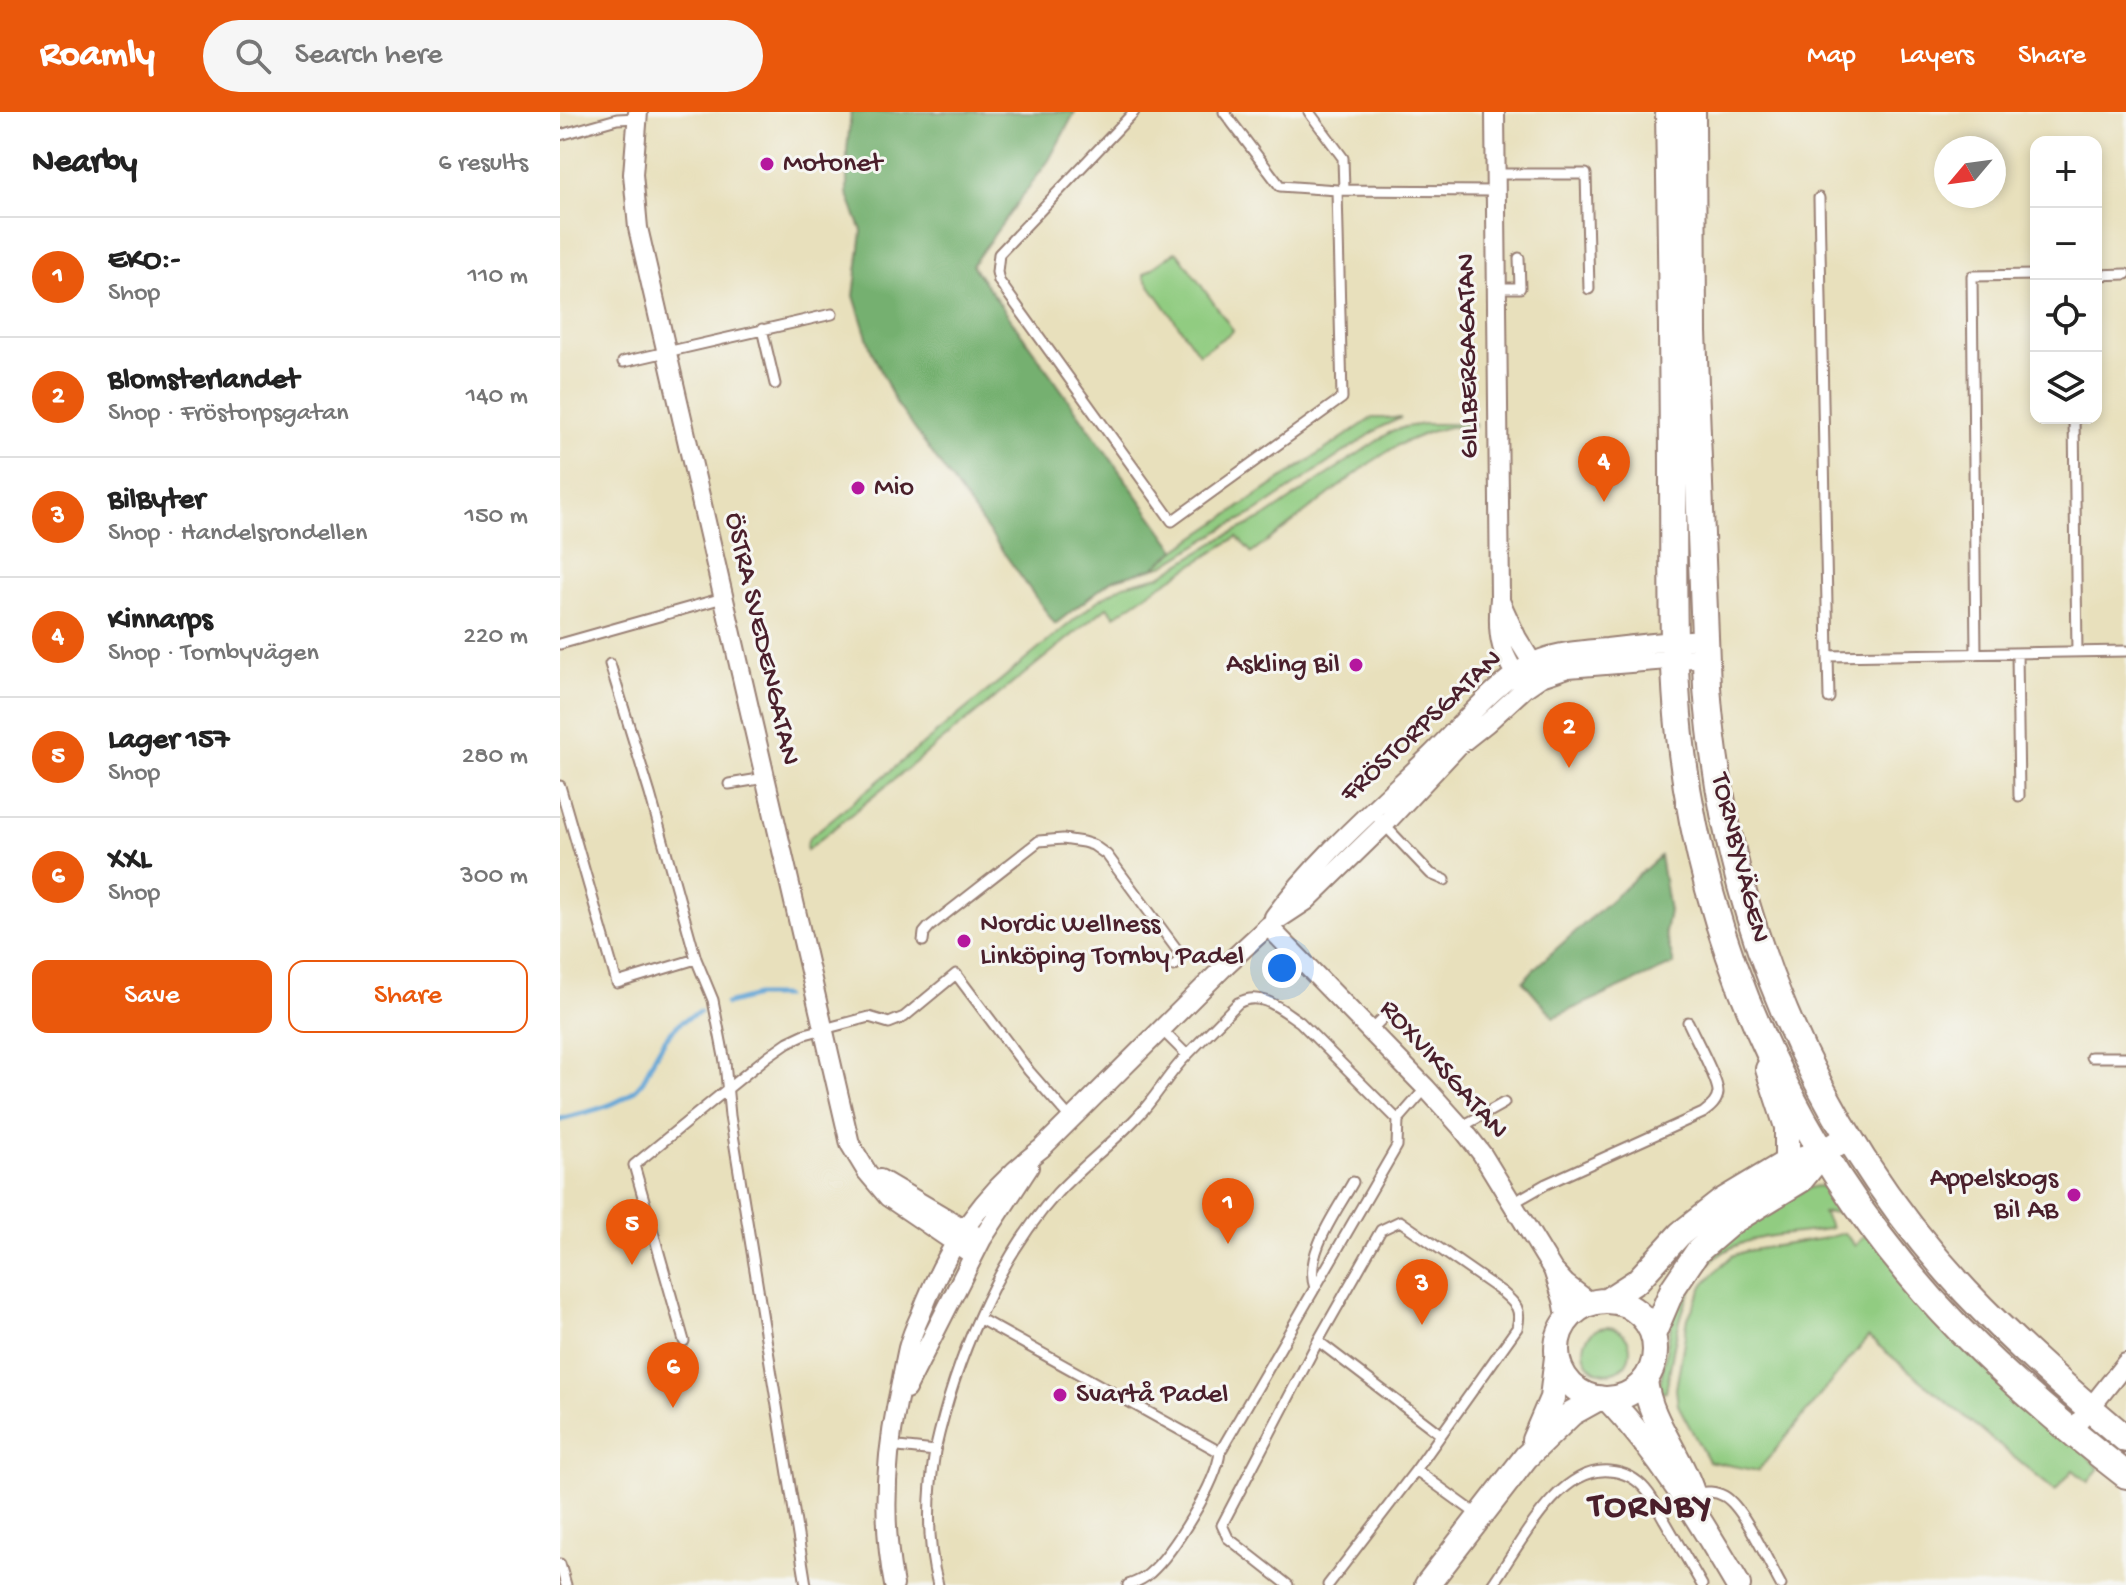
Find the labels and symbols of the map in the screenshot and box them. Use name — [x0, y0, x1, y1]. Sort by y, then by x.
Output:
north arrow — [1934, 136, 2006, 208]
place label: Motonet — [783, 148, 885, 181]
marker: Motonet — [758, 155, 776, 173]
street label: GILLBERGAGATAN — [1451, 253, 1487, 459]
pin: 4 — [1578, 436, 1630, 502]
place label: Mio — [874, 472, 914, 505]
marker: Mio — [849, 479, 867, 497]
street label: ÖSTRA SVEDENGATAN — [716, 510, 806, 768]
street label: FRÖSTORPSGATAN — [1333, 644, 1510, 811]
place label: Askling Bil — [1226, 649, 1340, 682]
marker: Askling Bil — [1347, 656, 1365, 674]
pin: 2 — [1543, 702, 1595, 768]
street label: TORNBYVÄGEN — [1702, 768, 1776, 946]
place label: Nordic Wellness Linköping Tornby Padel — [980, 909, 1244, 974]
marker: Nordic Wellness Linköping Tornby Padel — [955, 932, 973, 950]
your location — [1262, 948, 1302, 988]
street label: ROXVIKSGATAN — [1372, 993, 1514, 1147]
place label: Appelskogs Bil AB — [1930, 1163, 2059, 1228]
pin: 1 — [1202, 1178, 1254, 1244]
marker: Appelskogs Bil AB — [2065, 1186, 2083, 1204]
pin: 5 — [606, 1199, 658, 1265]
pin: 3 — [1396, 1259, 1448, 1325]
pin: 6 — [647, 1342, 699, 1408]
place label: Svartå Padel — [1076, 1379, 1228, 1412]
marker: Svartå Padel — [1051, 1386, 1069, 1404]
district label: TORNBY — [1586, 1487, 1714, 1530]

